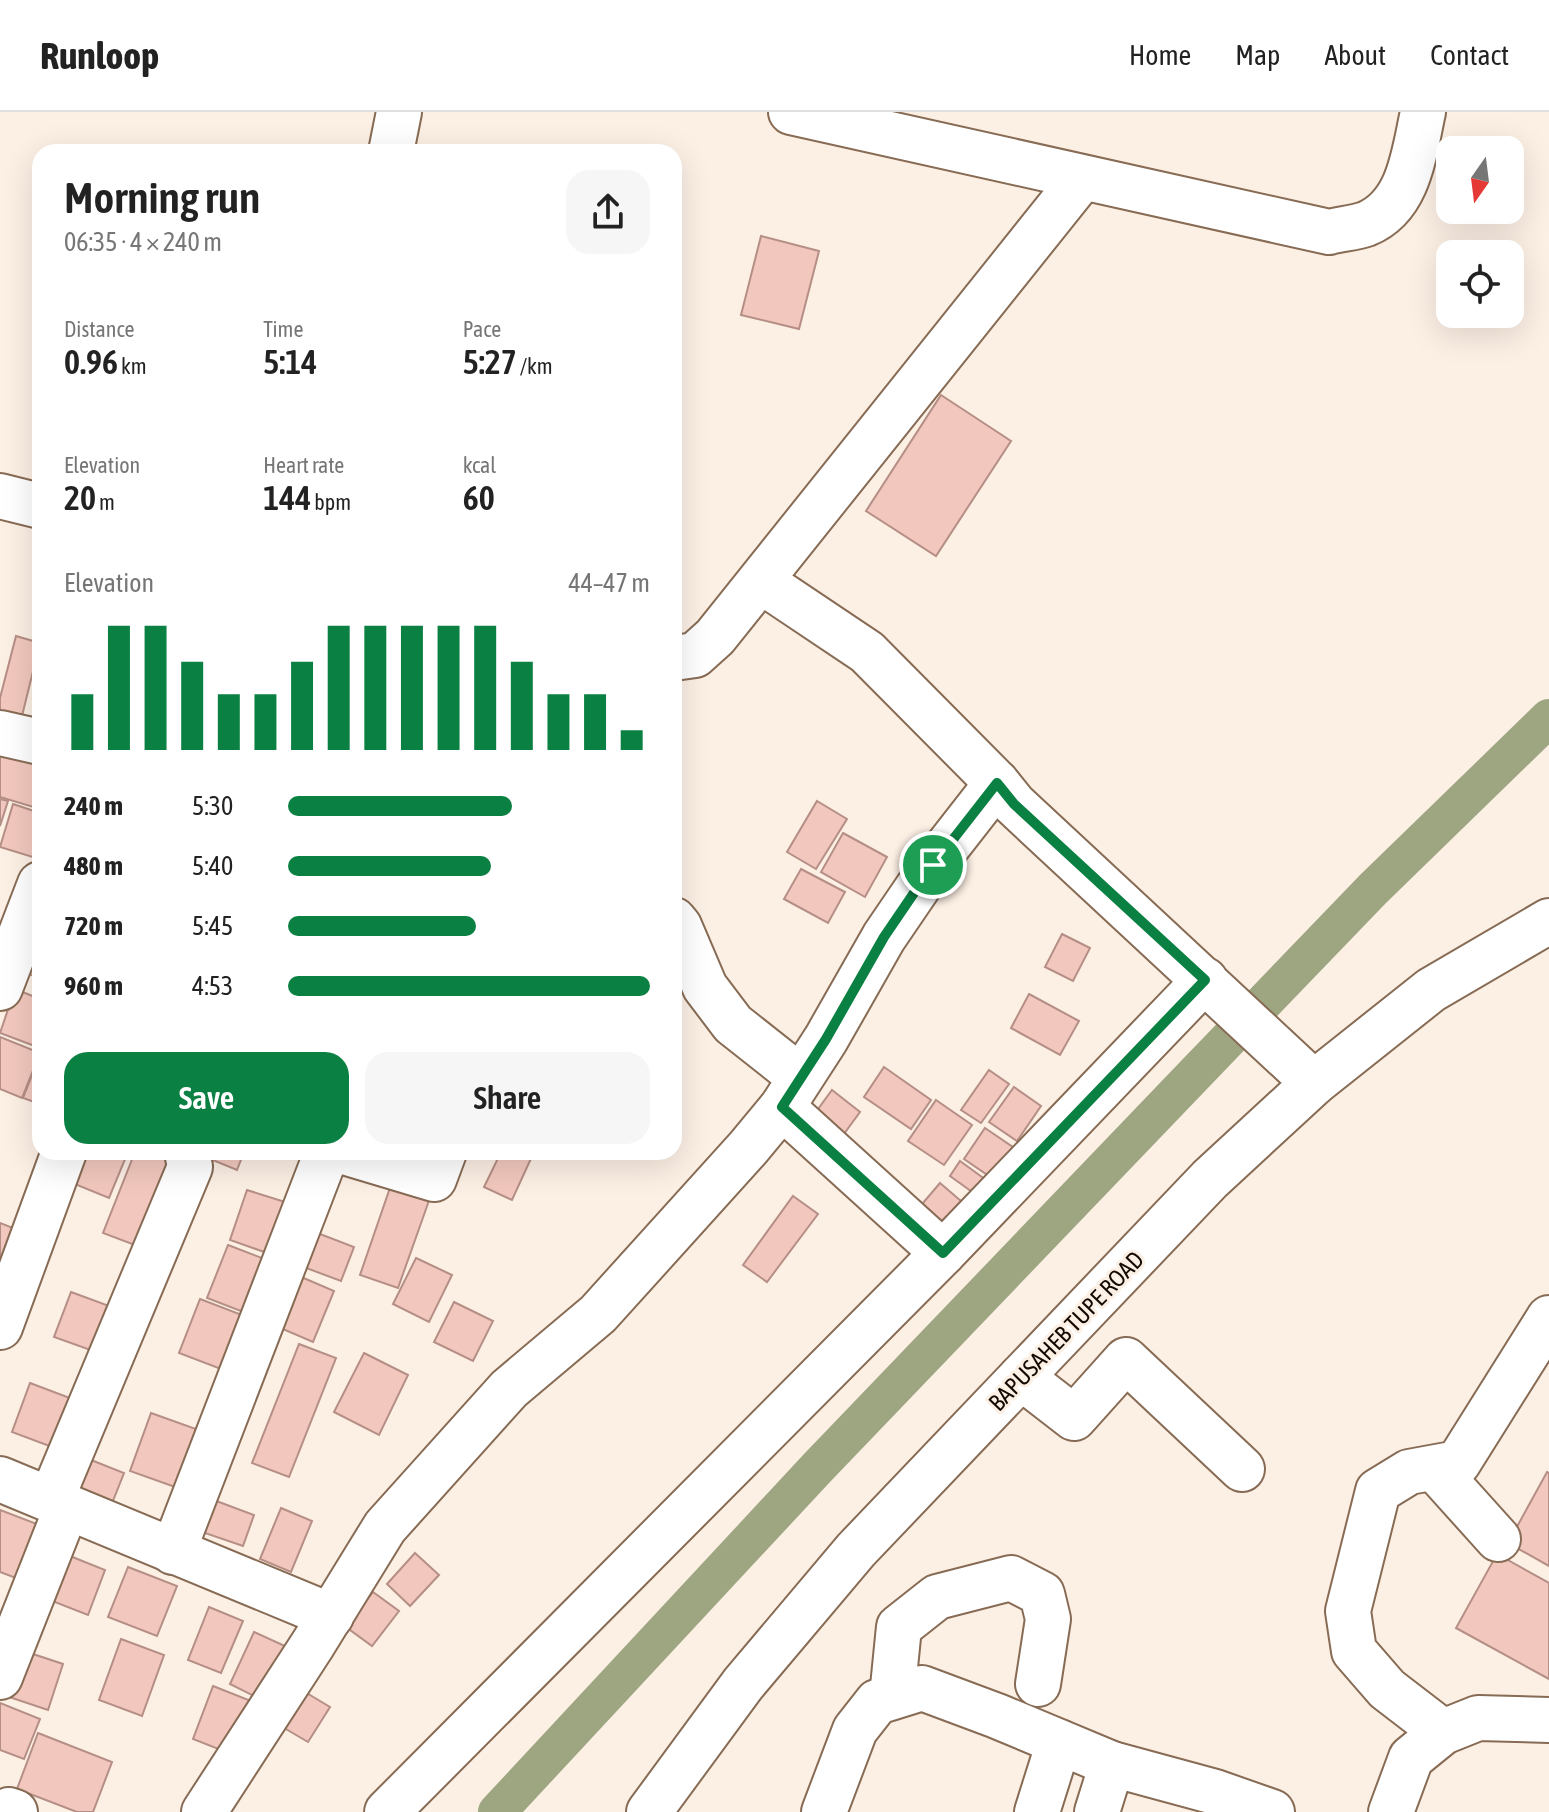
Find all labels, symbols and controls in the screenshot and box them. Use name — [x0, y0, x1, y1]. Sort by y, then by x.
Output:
text: Runloop — [40, 34, 159, 77]
text: Home — [1129, 39, 1191, 71]
text: Map — [1235, 39, 1280, 71]
text: About — [1324, 39, 1386, 71]
text: Contact — [1430, 39, 1509, 71]
north arrow — [1436, 136, 1524, 224]
map controls — [1436, 136, 1524, 328]
button: share — [566, 170, 650, 254]
text: Morning run — [64, 172, 260, 222]
text: 06:35 · 4 × 240 m — [64, 227, 222, 257]
button: locate — [1436, 240, 1524, 328]
text: Distance — [64, 316, 135, 342]
text: Time — [263, 316, 303, 342]
text: Pace — [463, 316, 501, 342]
text: 0.96 — [64, 342, 118, 381]
text: 5:14 — [263, 342, 317, 381]
text: 5:27 — [463, 342, 517, 381]
text: km — [118, 353, 147, 379]
text: /km — [517, 353, 553, 379]
text: Elevation — [64, 452, 140, 478]
text: Heart rate — [263, 452, 344, 478]
text: kcal — [463, 452, 496, 478]
text: 20 — [64, 478, 96, 517]
text: 144 — [263, 478, 311, 517]
text: 60 — [463, 478, 495, 517]
text: m — [96, 489, 115, 515]
text: bpm — [311, 489, 351, 515]
text: Elevation — [64, 568, 154, 598]
text: 44–47 m — [568, 568, 650, 598]
text: 240 m — [64, 791, 123, 821]
text: 5:30 — [192, 791, 233, 821]
pin — [899, 831, 967, 899]
icon: arrive — [911, 843, 955, 887]
text: 480 m — [64, 851, 123, 881]
text: 5:40 — [192, 851, 233, 881]
text: 720 m — [64, 911, 123, 941]
text: 5:45 — [192, 911, 233, 941]
text: 960 m — [64, 971, 123, 1001]
text: 4:53 — [192, 971, 233, 1001]
button: Save — [64, 1052, 349, 1144]
button: Share — [365, 1052, 650, 1144]
street label: BAPUSAHEB TUPE ROAD — [983, 1246, 1149, 1416]

